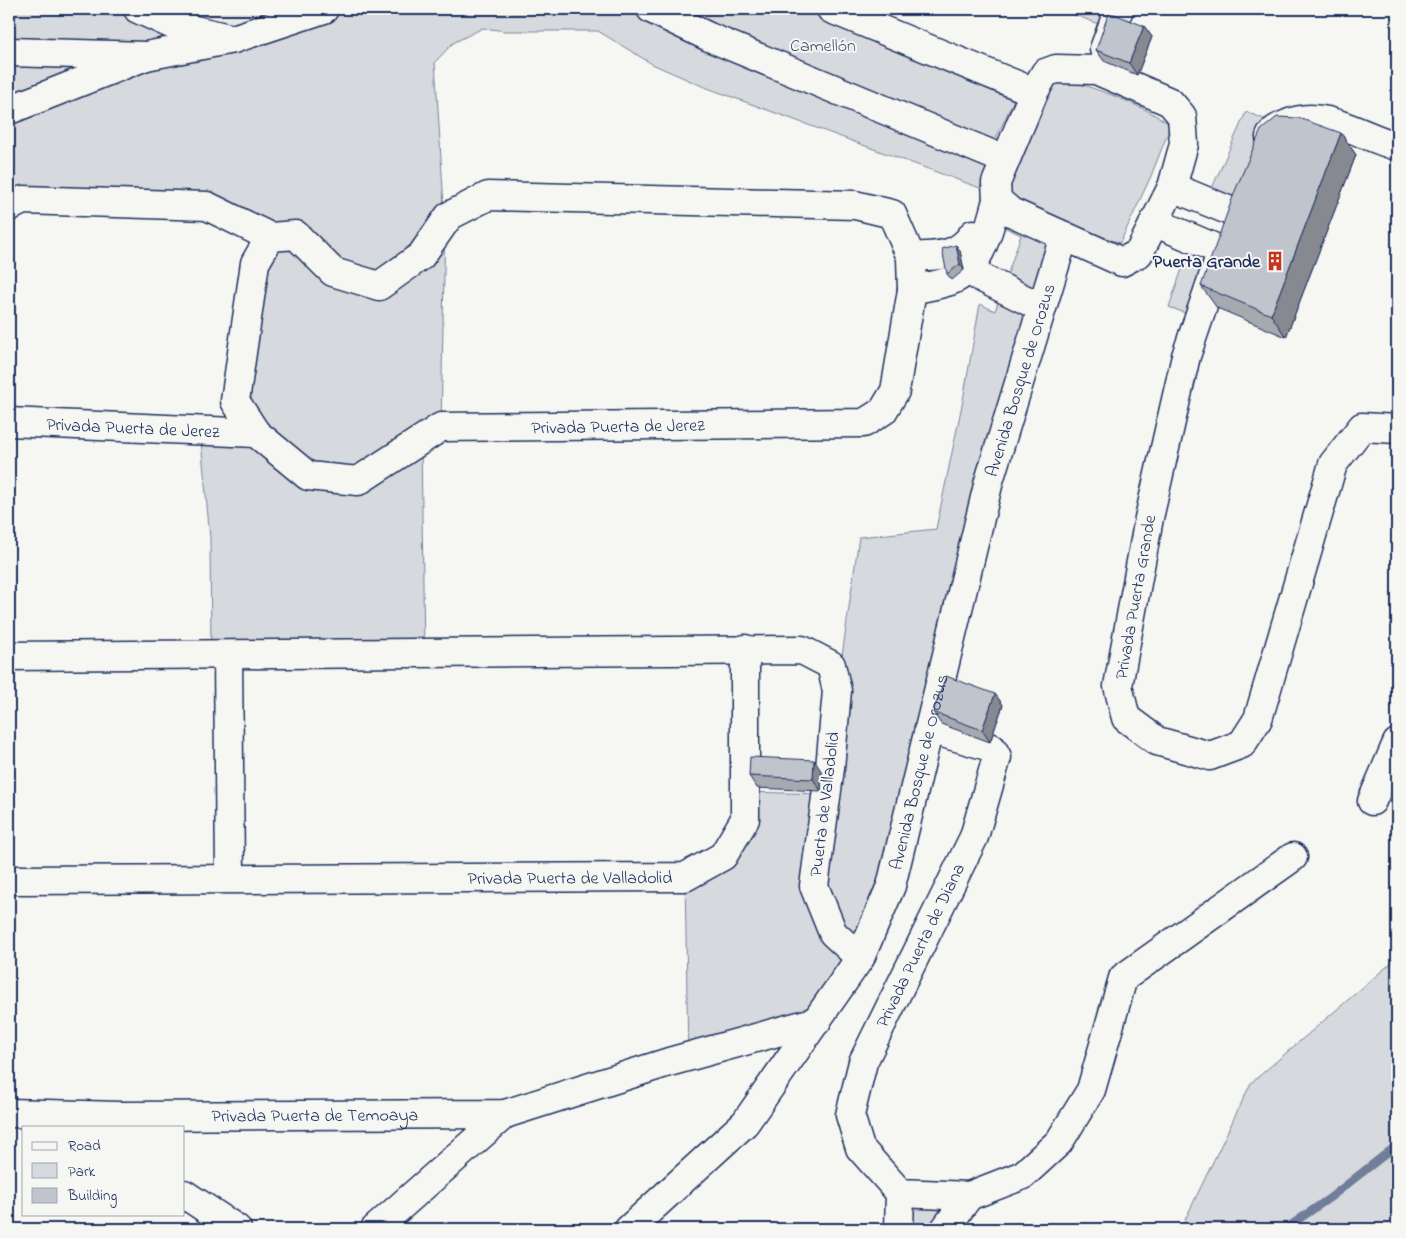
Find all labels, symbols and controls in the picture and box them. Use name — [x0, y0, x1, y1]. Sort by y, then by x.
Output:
park label: Camellón — [790, 34, 856, 60]
place label: Puerta Grande — [1153, 250, 1261, 276]
building icon: Puerta Grande — [1264, 250, 1286, 272]
street label: Avenida Bosque de Orozus — [980, 281, 1064, 480]
street label: Privada Puerta de Jerez — [45, 413, 221, 446]
street label: Privada Puerta de Jerez — [531, 413, 705, 443]
street label: Privada Puerta Grande — [1110, 512, 1164, 681]
street label: Avenida Bosque de Orozus — [884, 672, 957, 873]
street label: Puerta de Valladolid — [804, 730, 848, 878]
street label: Privada Puerta de Diana — [871, 859, 973, 1033]
street label: Privada Puerta de Valladolid — [468, 866, 672, 893]
street label: Privada Puerta de Temoaya — [212, 1103, 418, 1131]
legend — [22, 1126, 185, 1216]
text: Road — [68, 1135, 101, 1157]
text: Park — [68, 1161, 96, 1183]
text: Building — [67, 1185, 117, 1208]

